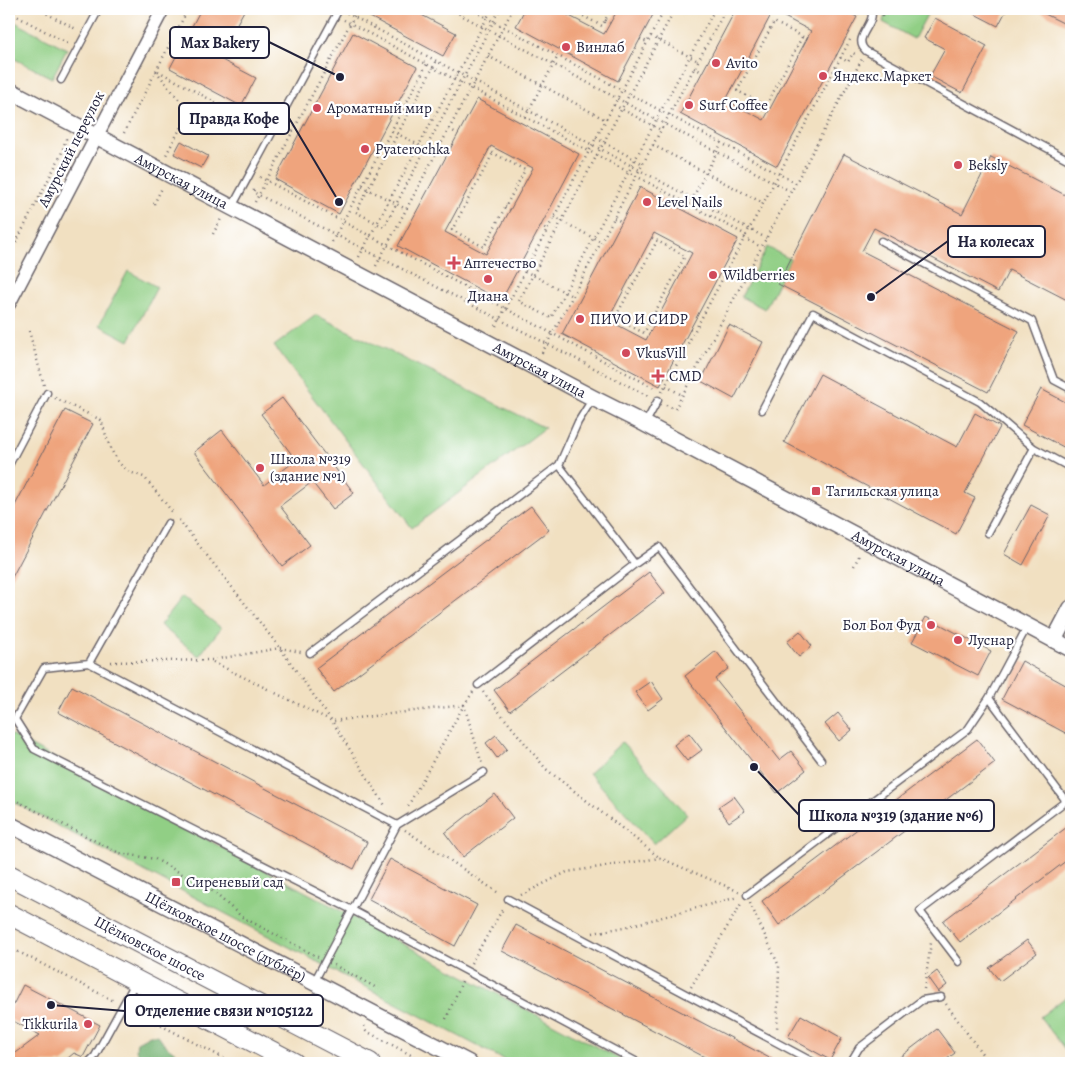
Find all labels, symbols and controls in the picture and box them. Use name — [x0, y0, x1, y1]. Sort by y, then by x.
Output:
callout: Max Bakery — [170, 27, 269, 58]
text: Max Bakery — [180, 32, 260, 54]
place label: Винлаб — [576, 37, 625, 57]
marker: Винлаб — [560, 41, 572, 53]
place label: Avito — [725, 53, 758, 73]
marker: Avito — [710, 57, 722, 69]
place label: Яндекс.Маркет — [833, 66, 932, 86]
marker: Яндекс.Маркет — [817, 70, 829, 82]
street label: Амурский переулок — [33, 87, 109, 211]
place label: Surf Coffee — [699, 95, 768, 115]
place label: Ароматный мир — [326, 98, 432, 118]
marker: Surf Coffee — [683, 99, 695, 111]
marker: Ароматный мир — [311, 102, 323, 114]
callout: Правда Кофе — [179, 103, 289, 134]
text: Правда Кофе — [189, 108, 279, 130]
place label: Pyaterochka — [375, 139, 450, 159]
marker: Pyaterochka — [359, 143, 371, 155]
street label: Амурская улица — [131, 148, 232, 214]
place label: Beksly — [968, 155, 1008, 175]
marker: Beksly — [952, 159, 964, 171]
place label: Level Nails — [657, 192, 723, 212]
marker: Level Nails — [641, 196, 653, 208]
callout: На колесах — [948, 226, 1045, 257]
text: На колесах — [958, 231, 1035, 253]
place label: Аптечество — [463, 253, 536, 273]
marker: Аптечество — [448, 257, 460, 269]
place label: Wildberries — [722, 265, 795, 285]
marker: Wildberries — [707, 269, 719, 281]
marker: Диана — [482, 273, 494, 285]
place label: Диана — [468, 286, 509, 306]
place label: ПИVO И СИDР — [590, 309, 688, 329]
marker: ПИVO И СИDР — [574, 313, 586, 325]
street label: Амурская улица — [489, 337, 590, 403]
place label: VkusVill — [635, 343, 686, 363]
marker: VkusVill — [620, 347, 632, 359]
place label: CMD — [669, 366, 702, 386]
marker: CMD — [651, 369, 665, 383]
place label: Школа №319 (здание №1) — [270, 449, 351, 486]
marker: Школа №319 (здание №1) — [254, 462, 266, 474]
place label: Тагильская улица — [826, 481, 939, 501]
marker: Тагильская улица — [810, 485, 822, 497]
street label: Амурская улица — [847, 525, 949, 591]
place label: Бол Бол Фуд — [842, 615, 921, 635]
marker: Бол Бол Фуд — [925, 619, 937, 631]
place label: Луснар — [968, 630, 1014, 650]
marker: Луснар — [952, 634, 964, 646]
callout: Школа №319 (здание №6) — [799, 800, 994, 831]
text: Школа №319 (здание №6) — [809, 805, 983, 827]
place label: Сиреневый сад — [186, 872, 284, 892]
marker: Сиреневый сад — [170, 876, 182, 888]
street label: Щёлковское шоссе (дублёр) — [143, 889, 309, 985]
street label: Щёлковское шоссе — [91, 912, 209, 984]
callout: Отделение связи №105122 — [125, 995, 323, 1026]
text: Отделение связи №105122 — [135, 1000, 313, 1022]
place label: Tikkurila — [22, 1014, 78, 1034]
marker: Tikkurila — [82, 1018, 94, 1030]

